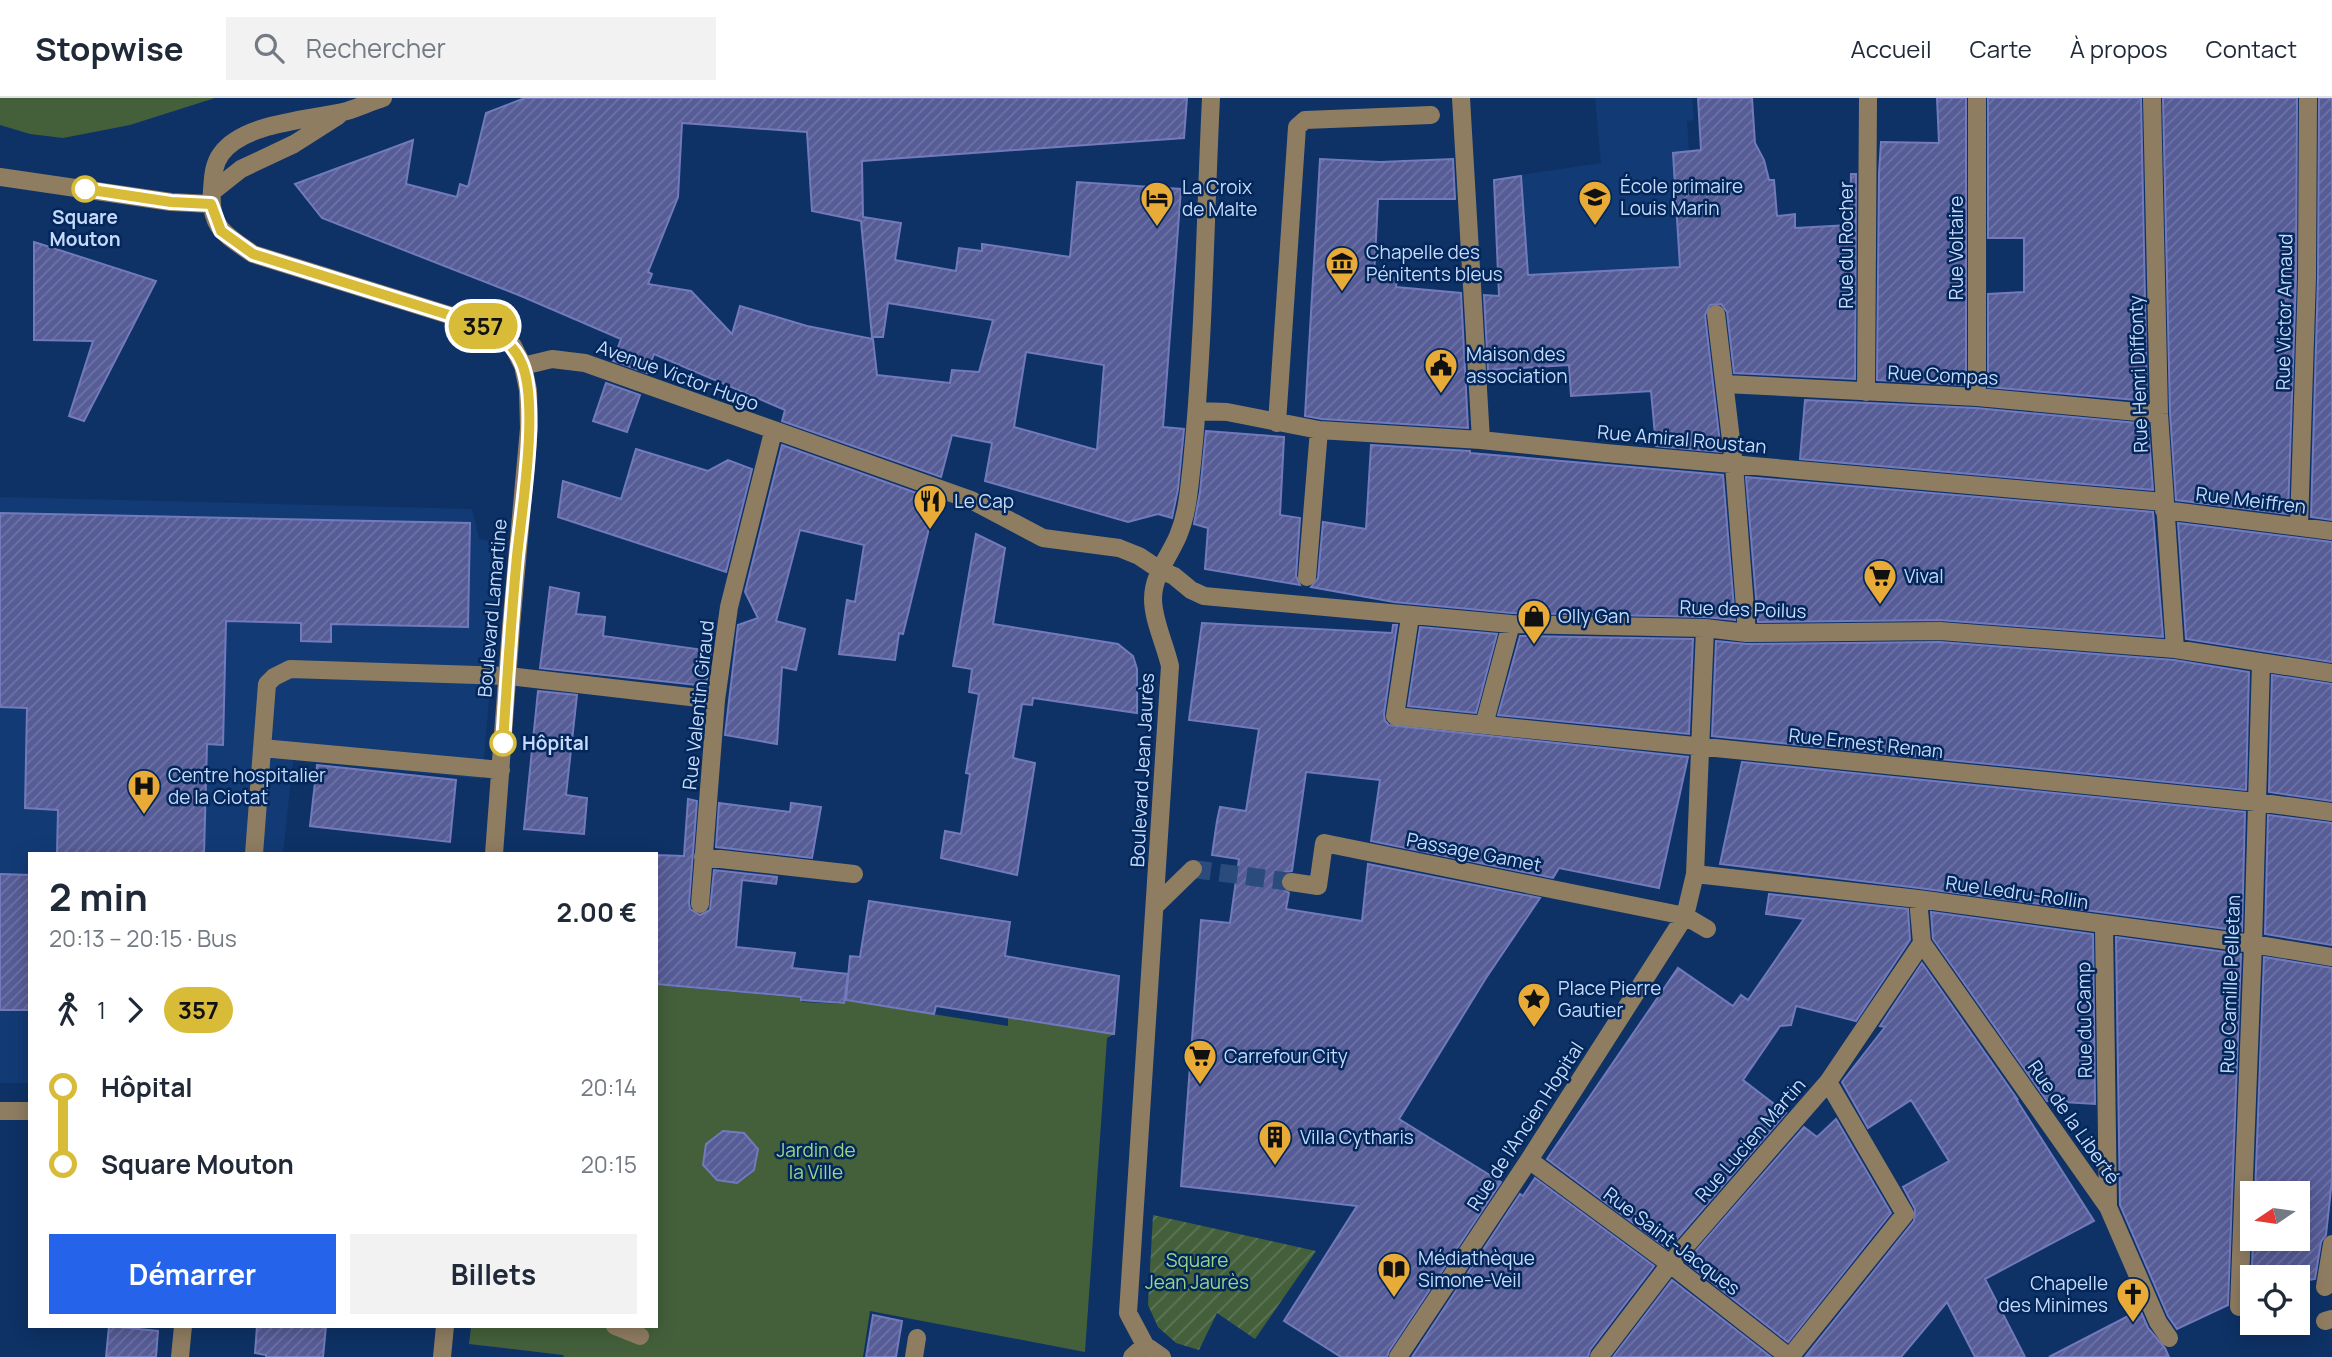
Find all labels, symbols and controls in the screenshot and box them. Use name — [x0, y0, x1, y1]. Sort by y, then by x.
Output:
search box — [226, 17, 716, 80]
text: Stopwise — [35, 26, 184, 71]
icon: search — [250, 29, 288, 67]
text: Rechercher — [306, 30, 446, 66]
text: Accueil — [1851, 32, 1931, 65]
text: Carte — [1969, 32, 2032, 65]
text: À propos — [2070, 32, 2168, 65]
text: Contact — [2206, 32, 2297, 65]
place label: École primaire Louis Marin — [1620, 173, 1743, 221]
place label: La Croix de Malte — [1182, 174, 1257, 222]
marker: Square Mouton — [72, 176, 98, 202]
school or university icon: École primaire Louis Marin — [1576, 178, 1614, 227]
hotel icon: La Croix de Malte — [1138, 179, 1176, 228]
street label: Rue du Rocher — [1833, 181, 1859, 309]
street label: Rue Voltaire — [1943, 196, 1969, 300]
place label: Square Mouton — [49, 204, 121, 252]
street label: Rue Victor Arnaud — [2270, 233, 2298, 391]
place label: Chapelle des Pénitents bleus — [1366, 239, 1503, 287]
museum icon: Chapelle des Pénitents bleus — [1323, 244, 1361, 293]
street label: Rue Henri Diffonty — [2122, 295, 2154, 453]
line badge: 357 — [443, 303, 523, 349]
text: 357 — [463, 309, 503, 342]
street label: Avenue Victor Hugo — [593, 334, 763, 416]
place label: Maison des association — [1466, 341, 1568, 389]
public building icon: Maison des association — [1422, 346, 1460, 395]
street label: Rue Compas — [1887, 359, 1999, 391]
street label: Rue Amiral Roustan — [1596, 419, 1768, 459]
street label: Rue Meiffren — [2194, 480, 2308, 520]
restaurant icon: Le Cap — [911, 482, 949, 531]
place label: Le Cap — [954, 488, 1014, 514]
street label: Boulevard Lamartine — [471, 518, 513, 698]
supermarket icon: Vival — [1861, 557, 1899, 606]
place label: Vival — [1904, 563, 1944, 589]
street label: Rue des Poilus — [1679, 594, 1807, 624]
shop icon: Olly Gan — [1515, 597, 1553, 646]
place label: Olly Gan — [1558, 603, 1630, 629]
street label: Rue Valentin Giraud — [676, 619, 720, 791]
street label: Boulevard Jean Jaurès — [1124, 672, 1160, 868]
street label: Rue Ernest Renan — [1787, 722, 1945, 764]
marker: Hôpital — [490, 730, 516, 756]
place label: Hôpital — [522, 730, 589, 756]
place label: Centre hospitalier de la Ciotat — [168, 762, 326, 810]
hospital icon: Centre hospitalier de la Ciotat — [125, 767, 163, 816]
street label: Passage Gamet — [1404, 826, 1544, 878]
street label: Rue Ledru-Rollin — [1944, 869, 2090, 915]
text: 2 min — [49, 870, 148, 922]
text: 2.00 € — [556, 894, 637, 930]
street label: Rue Camille Pelletan — [2214, 894, 2246, 1074]
text: 20:13 – 20:15 · Bus — [49, 922, 237, 954]
street label: Rue du Camp — [2070, 962, 2098, 1078]
place label: Place Pierre Gautier — [1558, 975, 1661, 1023]
place icon: Place Pierre Gautier — [1515, 980, 1553, 1029]
icon: walk — [49, 991, 87, 1029]
icon: forward — [116, 991, 154, 1029]
text: 357 — [178, 993, 219, 1026]
text: 1 — [97, 994, 106, 1026]
supermarket icon: Carrefour City — [1181, 1037, 1219, 1086]
street label: Rue de l'Ancien Hopital — [1461, 1037, 1589, 1215]
place label: Carrefour City — [1224, 1043, 1348, 1069]
street label: Rue de la Liberté — [2022, 1055, 2126, 1189]
text: Hôpital — [101, 1069, 193, 1105]
text: 20:14 — [580, 1071, 637, 1103]
street label: Rue Lucien Martin — [1689, 1072, 1811, 1208]
building icon: Villa Cytharis — [1256, 1118, 1294, 1167]
place label: Villa Cytharis — [1300, 1124, 1414, 1150]
park label: Jardin de la Ville — [776, 1137, 856, 1185]
text: Square Mouton — [101, 1146, 294, 1182]
text: 20:15 — [581, 1148, 637, 1180]
street label: Rue Saint-Jacques — [1598, 1181, 1746, 1301]
north arrow — [2240, 1181, 2310, 1251]
map controls — [2240, 1181, 2310, 1335]
button: Démarrer — [49, 1234, 336, 1314]
button: Billets — [350, 1234, 637, 1314]
place label: Médiathèque Simone-Veil — [1418, 1245, 1535, 1293]
park label: Square Jean Jaurès — [1145, 1247, 1249, 1295]
library icon: Médiathèque Simone-Veil — [1375, 1250, 1413, 1299]
button: locate — [2240, 1265, 2310, 1335]
place label: Chapelle des Minimes — [1999, 1270, 2108, 1318]
church icon: Chapelle des Minimes — [2114, 1275, 2152, 1324]

